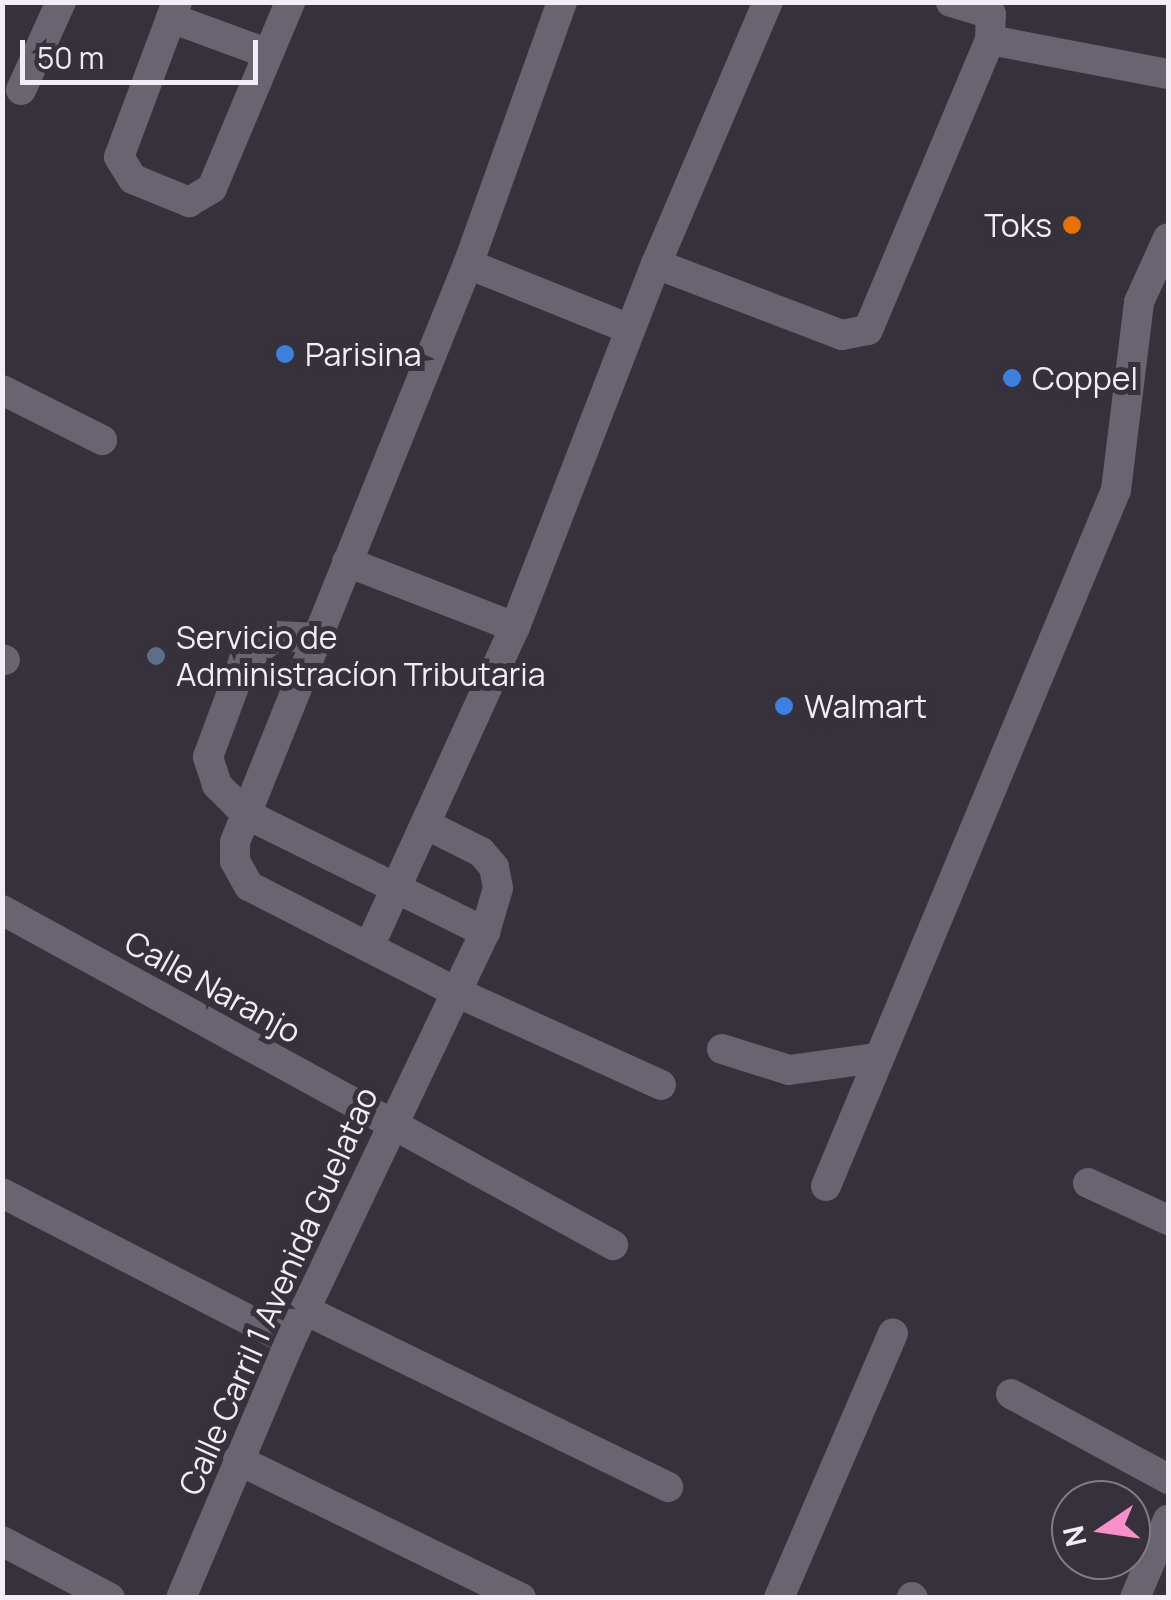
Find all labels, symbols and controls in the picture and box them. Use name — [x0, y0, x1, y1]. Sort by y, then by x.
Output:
scale bar — [25, 20, 262, 82]
text: 50 m — [37, 37, 104, 78]
place label: Toks — [984, 206, 1052, 244]
marker: Toks — [1061, 214, 1083, 236]
place label: Parisina — [305, 335, 421, 373]
marker: Parisina — [274, 343, 296, 365]
place label: Coppel — [1032, 359, 1138, 397]
marker: Coppel — [1001, 367, 1023, 389]
place label: Servicio de Administracíon Tributaria — [176, 619, 545, 694]
marker: Servicio de Administracíon Tributaria — [145, 645, 167, 667]
place label: Walmart — [804, 687, 927, 725]
marker: Walmart — [773, 695, 795, 717]
street label: Calle Naranjo — [118, 923, 308, 1051]
street label: Calle Carril 1 Avenida Guelatao — [171, 1081, 385, 1501]
north arrow — [1051, 1480, 1151, 1580]
text: N — [1053, 1522, 1094, 1550]

